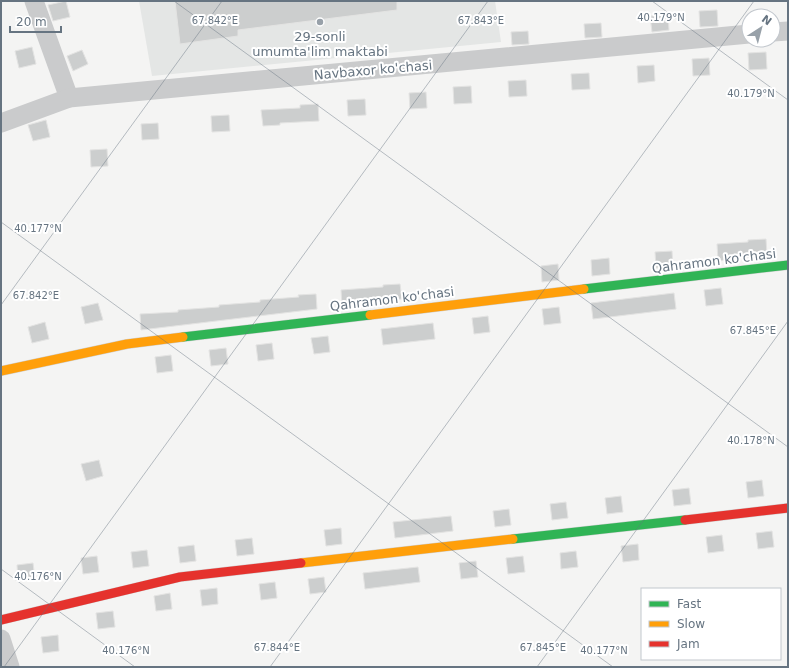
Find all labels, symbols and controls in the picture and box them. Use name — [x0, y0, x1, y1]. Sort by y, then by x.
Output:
scale bar — [10, 8, 61, 34]
north arrow — [741, 8, 781, 48]
text: 40.179°N — [637, 12, 685, 23]
text: N — [759, 12, 774, 28]
text: 20 m — [16, 15, 47, 29]
text: 67.842°E — [192, 15, 238, 26]
text: 67.843°E — [458, 15, 504, 26]
marker: 29-sonli umumta'lim maktabi — [315, 17, 325, 27]
place label: 29-sonli umumta'lim maktabi — [252, 29, 388, 59]
street label: Navbaxor ko'chasi — [313, 57, 433, 83]
text: 40.179°N — [727, 88, 775, 99]
text: 40.177°N — [14, 223, 62, 234]
street label: Qahramon ko'chasi — [651, 246, 777, 276]
street label: Qahramon ko'chasi — [329, 284, 455, 314]
text: 67.842°E — [13, 290, 59, 301]
text: 67.845°E — [730, 325, 776, 336]
text: 40.178°N — [727, 435, 775, 446]
text: 40.176°N — [14, 571, 62, 582]
legend — [641, 588, 781, 660]
text: Fast — [677, 597, 701, 611]
text: Slow — [677, 617, 705, 631]
text: Jam — [676, 637, 700, 651]
text: 67.844°E — [254, 642, 300, 653]
text: 67.845°E — [520, 642, 566, 653]
text: 40.176°N — [102, 645, 150, 656]
text: 40.177°N — [580, 645, 628, 656]

